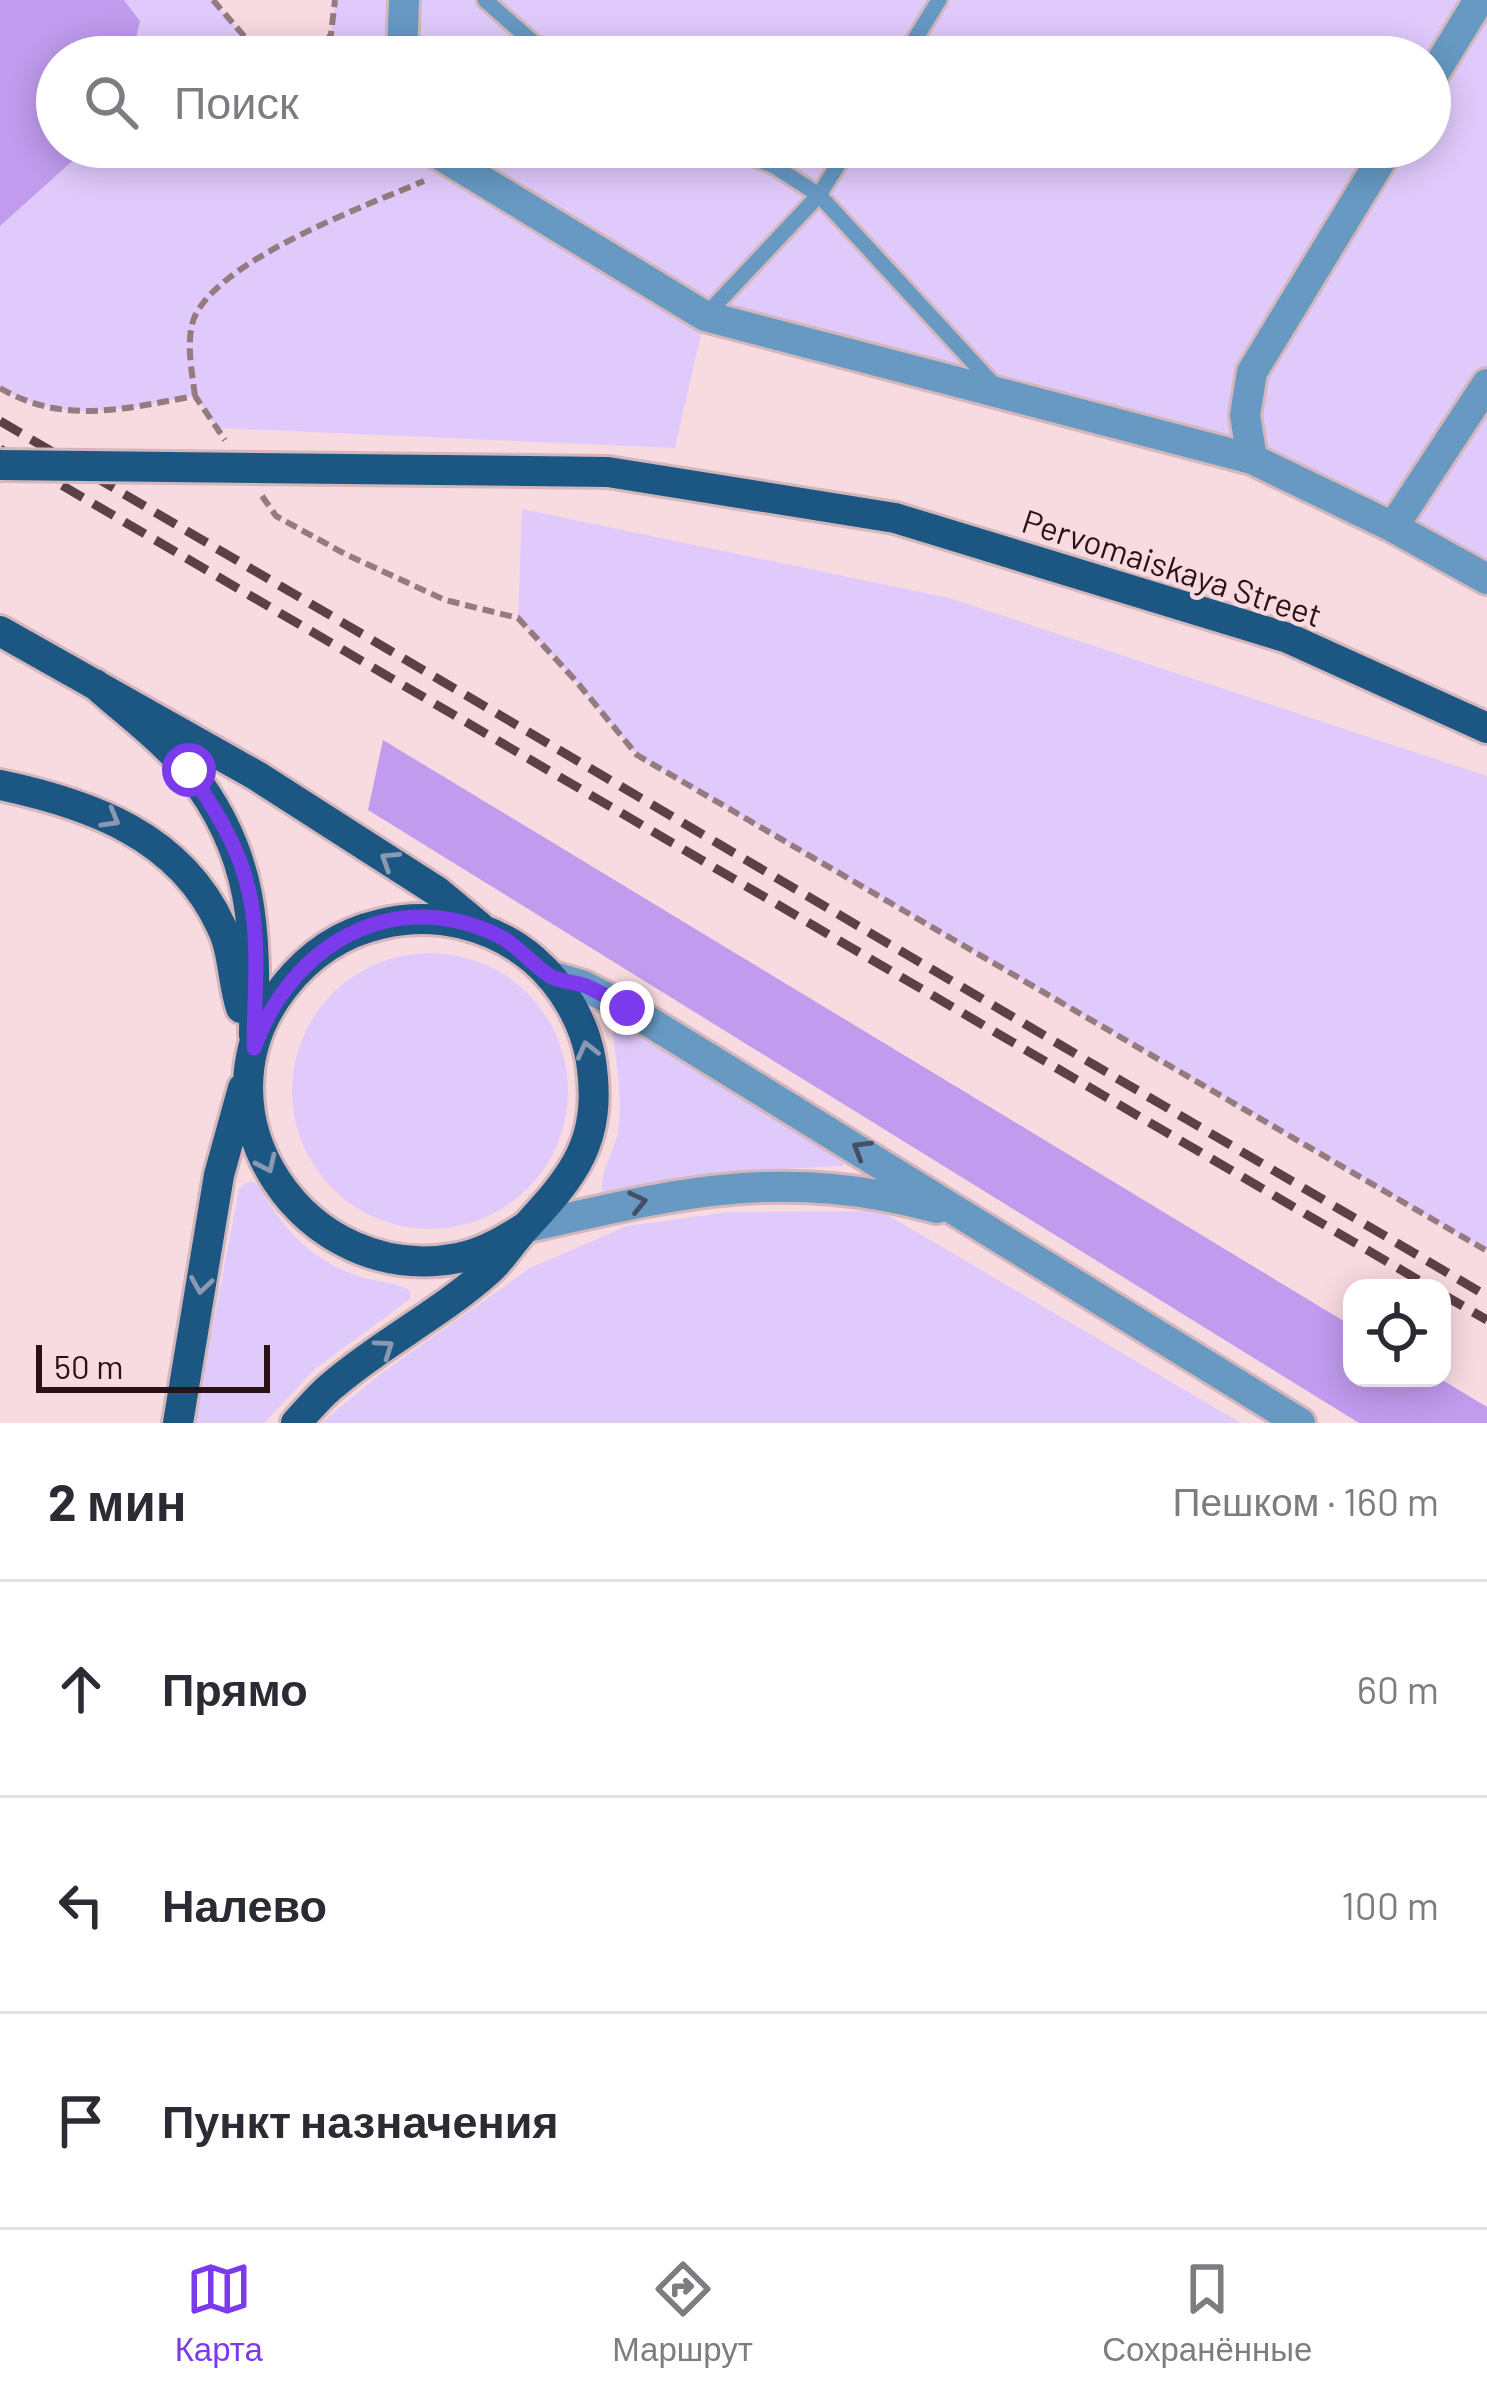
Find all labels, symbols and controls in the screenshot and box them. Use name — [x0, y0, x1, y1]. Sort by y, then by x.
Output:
search box — [36, 36, 1451, 168]
icon: search — [78, 69, 144, 135]
text: Поиск — [174, 74, 299, 128]
street label: Pervomaiskaya Street — [1018, 500, 1327, 634]
route start — [162, 743, 216, 797]
one-way arrow — [99, 805, 120, 828]
one-way arrow — [381, 853, 403, 875]
route end — [600, 981, 654, 1035]
one-way arrow — [576, 1041, 601, 1061]
one-way arrow — [852, 1141, 874, 1163]
one-way arrow — [253, 1152, 277, 1173]
one-way arrow — [627, 1190, 648, 1215]
one-way arrow — [189, 1275, 214, 1295]
map controls — [1343, 1279, 1451, 1387]
button: locate — [1343, 1279, 1451, 1387]
scale bar — [36, 1339, 270, 1392]
one-way arrow — [372, 1340, 394, 1362]
text: 50 m — [54, 1346, 124, 1386]
text: 2 мин — [48, 1470, 187, 1531]
text: Пешком · 160 m — [1172, 1477, 1439, 1524]
icon: ahead — [48, 1656, 114, 1722]
text: Прямо — [162, 1661, 308, 1715]
text: 60 m — [1357, 1665, 1439, 1712]
icon: left — [48, 1872, 114, 1938]
text: Налево — [162, 1877, 327, 1931]
text: 100 m — [1341, 1881, 1439, 1928]
icon: arrive — [48, 2088, 114, 2154]
text: Пункт назначения — [162, 2093, 559, 2147]
tab: Карта — [175, 2256, 263, 2369]
tab: Маршрут — [612, 2256, 753, 2369]
tab: Сохранённые — [1102, 2256, 1312, 2369]

